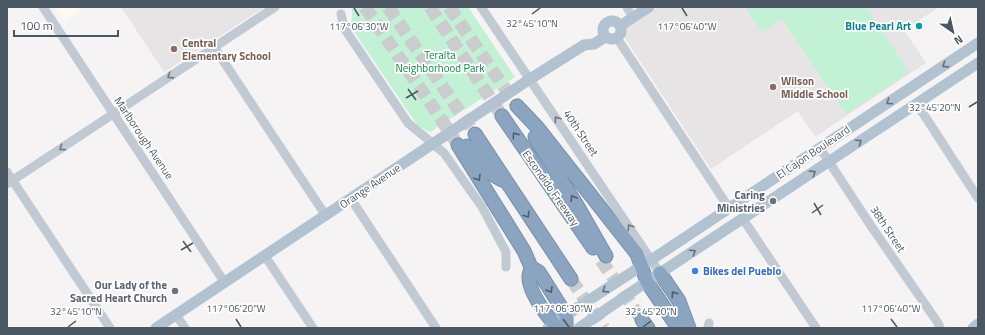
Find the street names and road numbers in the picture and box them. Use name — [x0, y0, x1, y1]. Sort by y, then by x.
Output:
street label: Marlborough Avenue — [110, 94, 178, 183]
street label: 40th Street — [560, 107, 602, 159]
street label: El Cajon Boulevard — [773, 121, 853, 183]
street label: Escondido Freeway — [519, 147, 584, 230]
street label: Orange Avenue — [336, 159, 404, 212]
street label: 38th Street — [867, 203, 909, 255]

